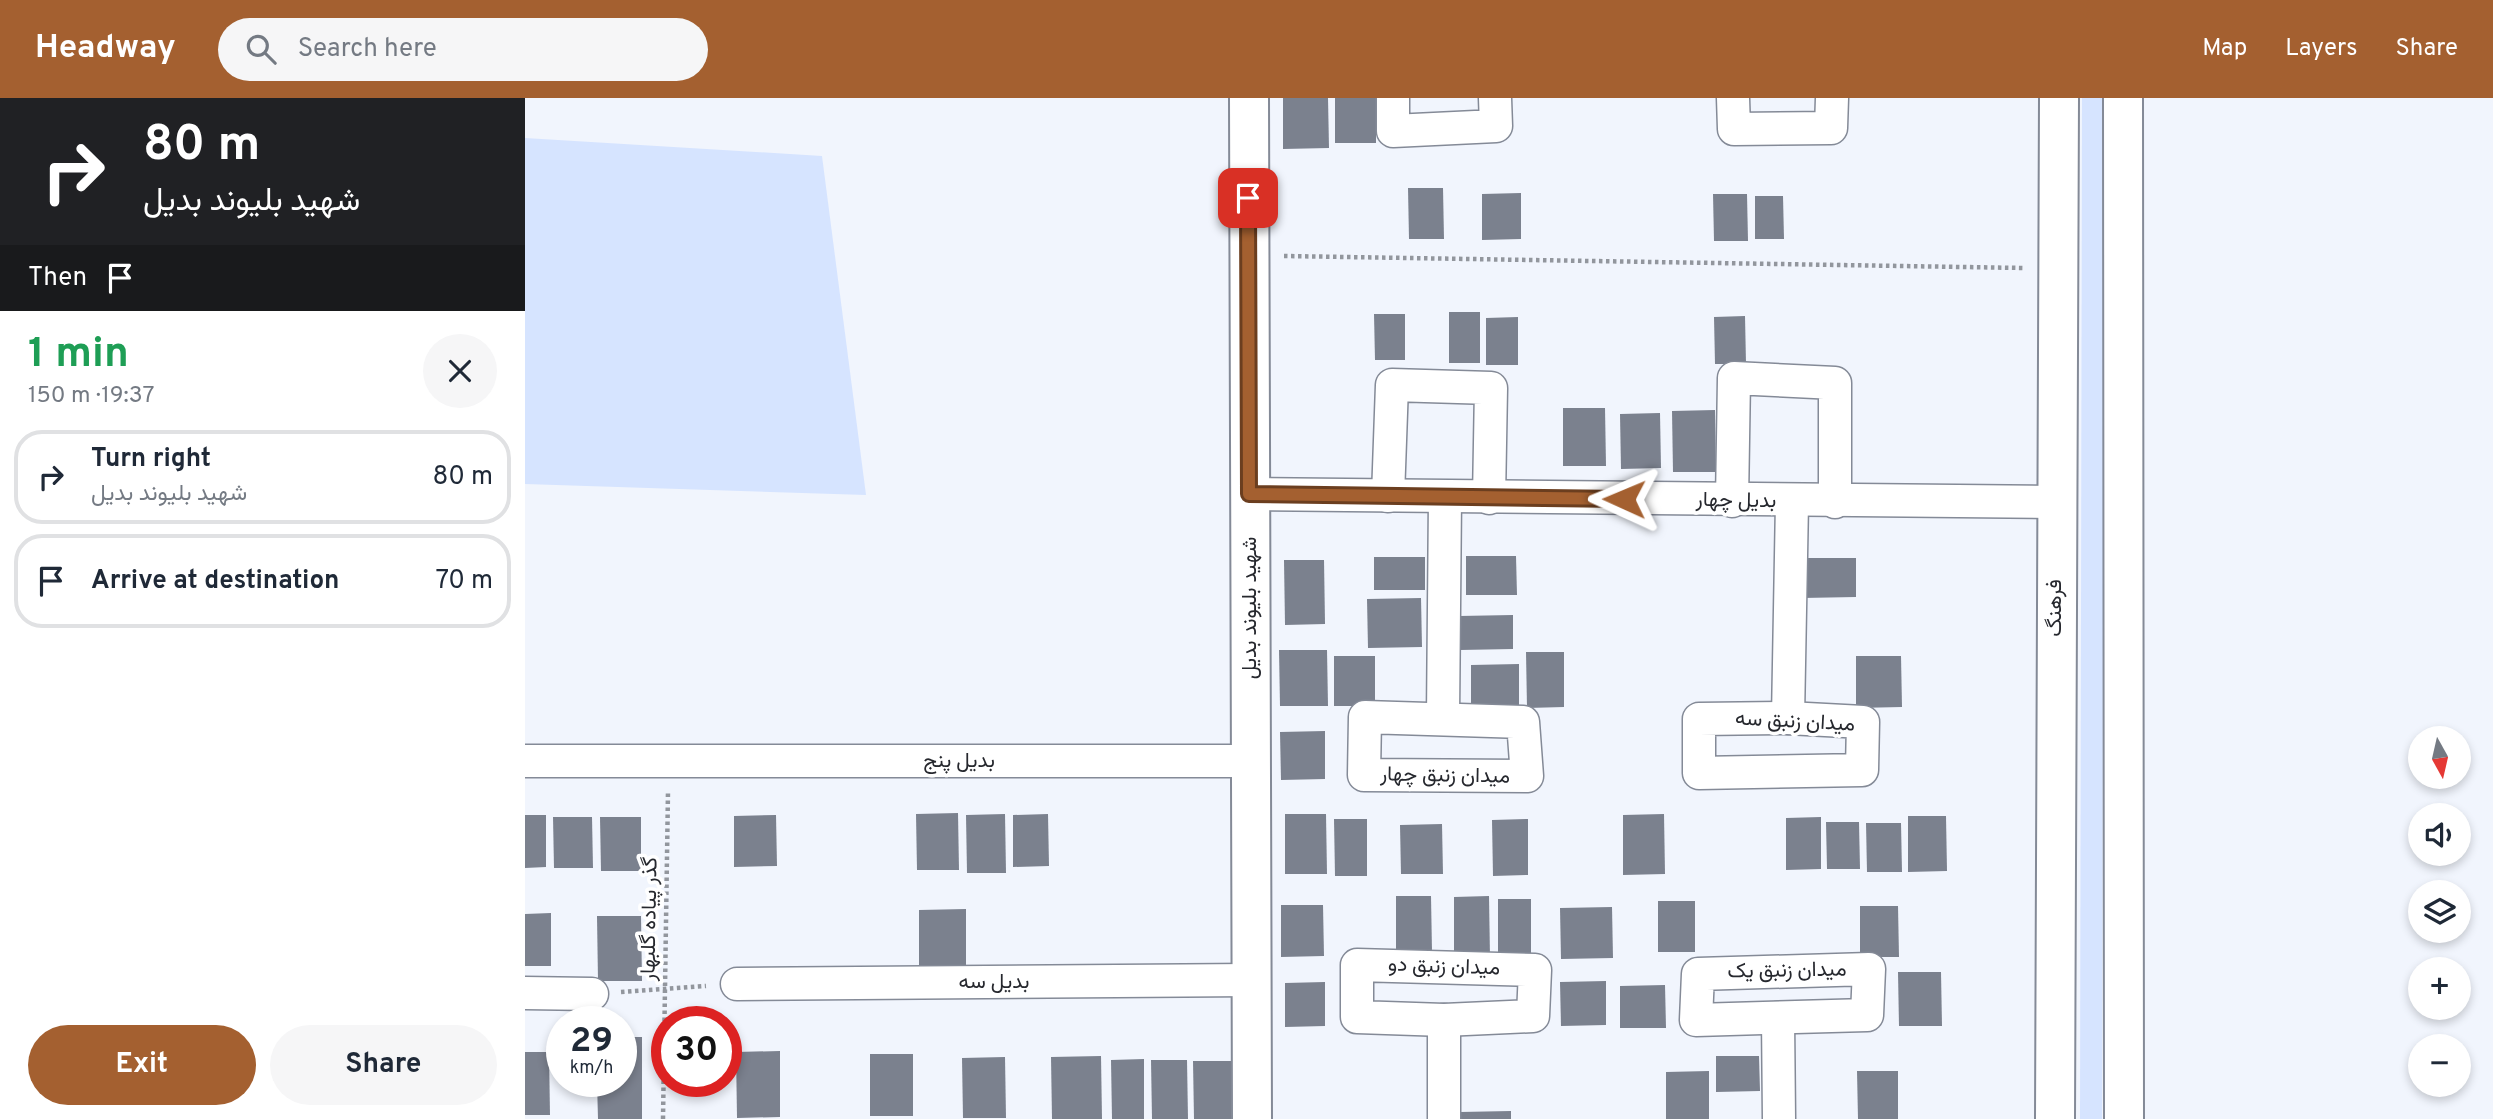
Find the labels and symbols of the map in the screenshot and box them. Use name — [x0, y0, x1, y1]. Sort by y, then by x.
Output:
pin — [1218, 168, 1278, 228]
position arrow — [1587, 462, 1661, 536]
street label: بدیل چهار — [1694, 487, 1777, 515]
street label: شهید بلیوند بدیل — [1237, 537, 1264, 679]
street label: فرهنگ — [2042, 579, 2069, 637]
street label: میدان زنبق سه — [1734, 705, 1856, 739]
north arrow — [2408, 726, 2471, 789]
street label: بدیل پنج — [923, 748, 995, 775]
street label: میدان زنبق چهار — [1379, 761, 1510, 791]
street label: گذر پیاده گلبهار — [635, 857, 665, 982]
street label: میدان زنبق دو — [1387, 952, 1501, 982]
street label: میدان زنبق یک — [1727, 956, 1847, 986]
street label: بدیل سه — [958, 969, 1030, 996]
speed limit sign: 30 — [651, 1006, 742, 1097]

